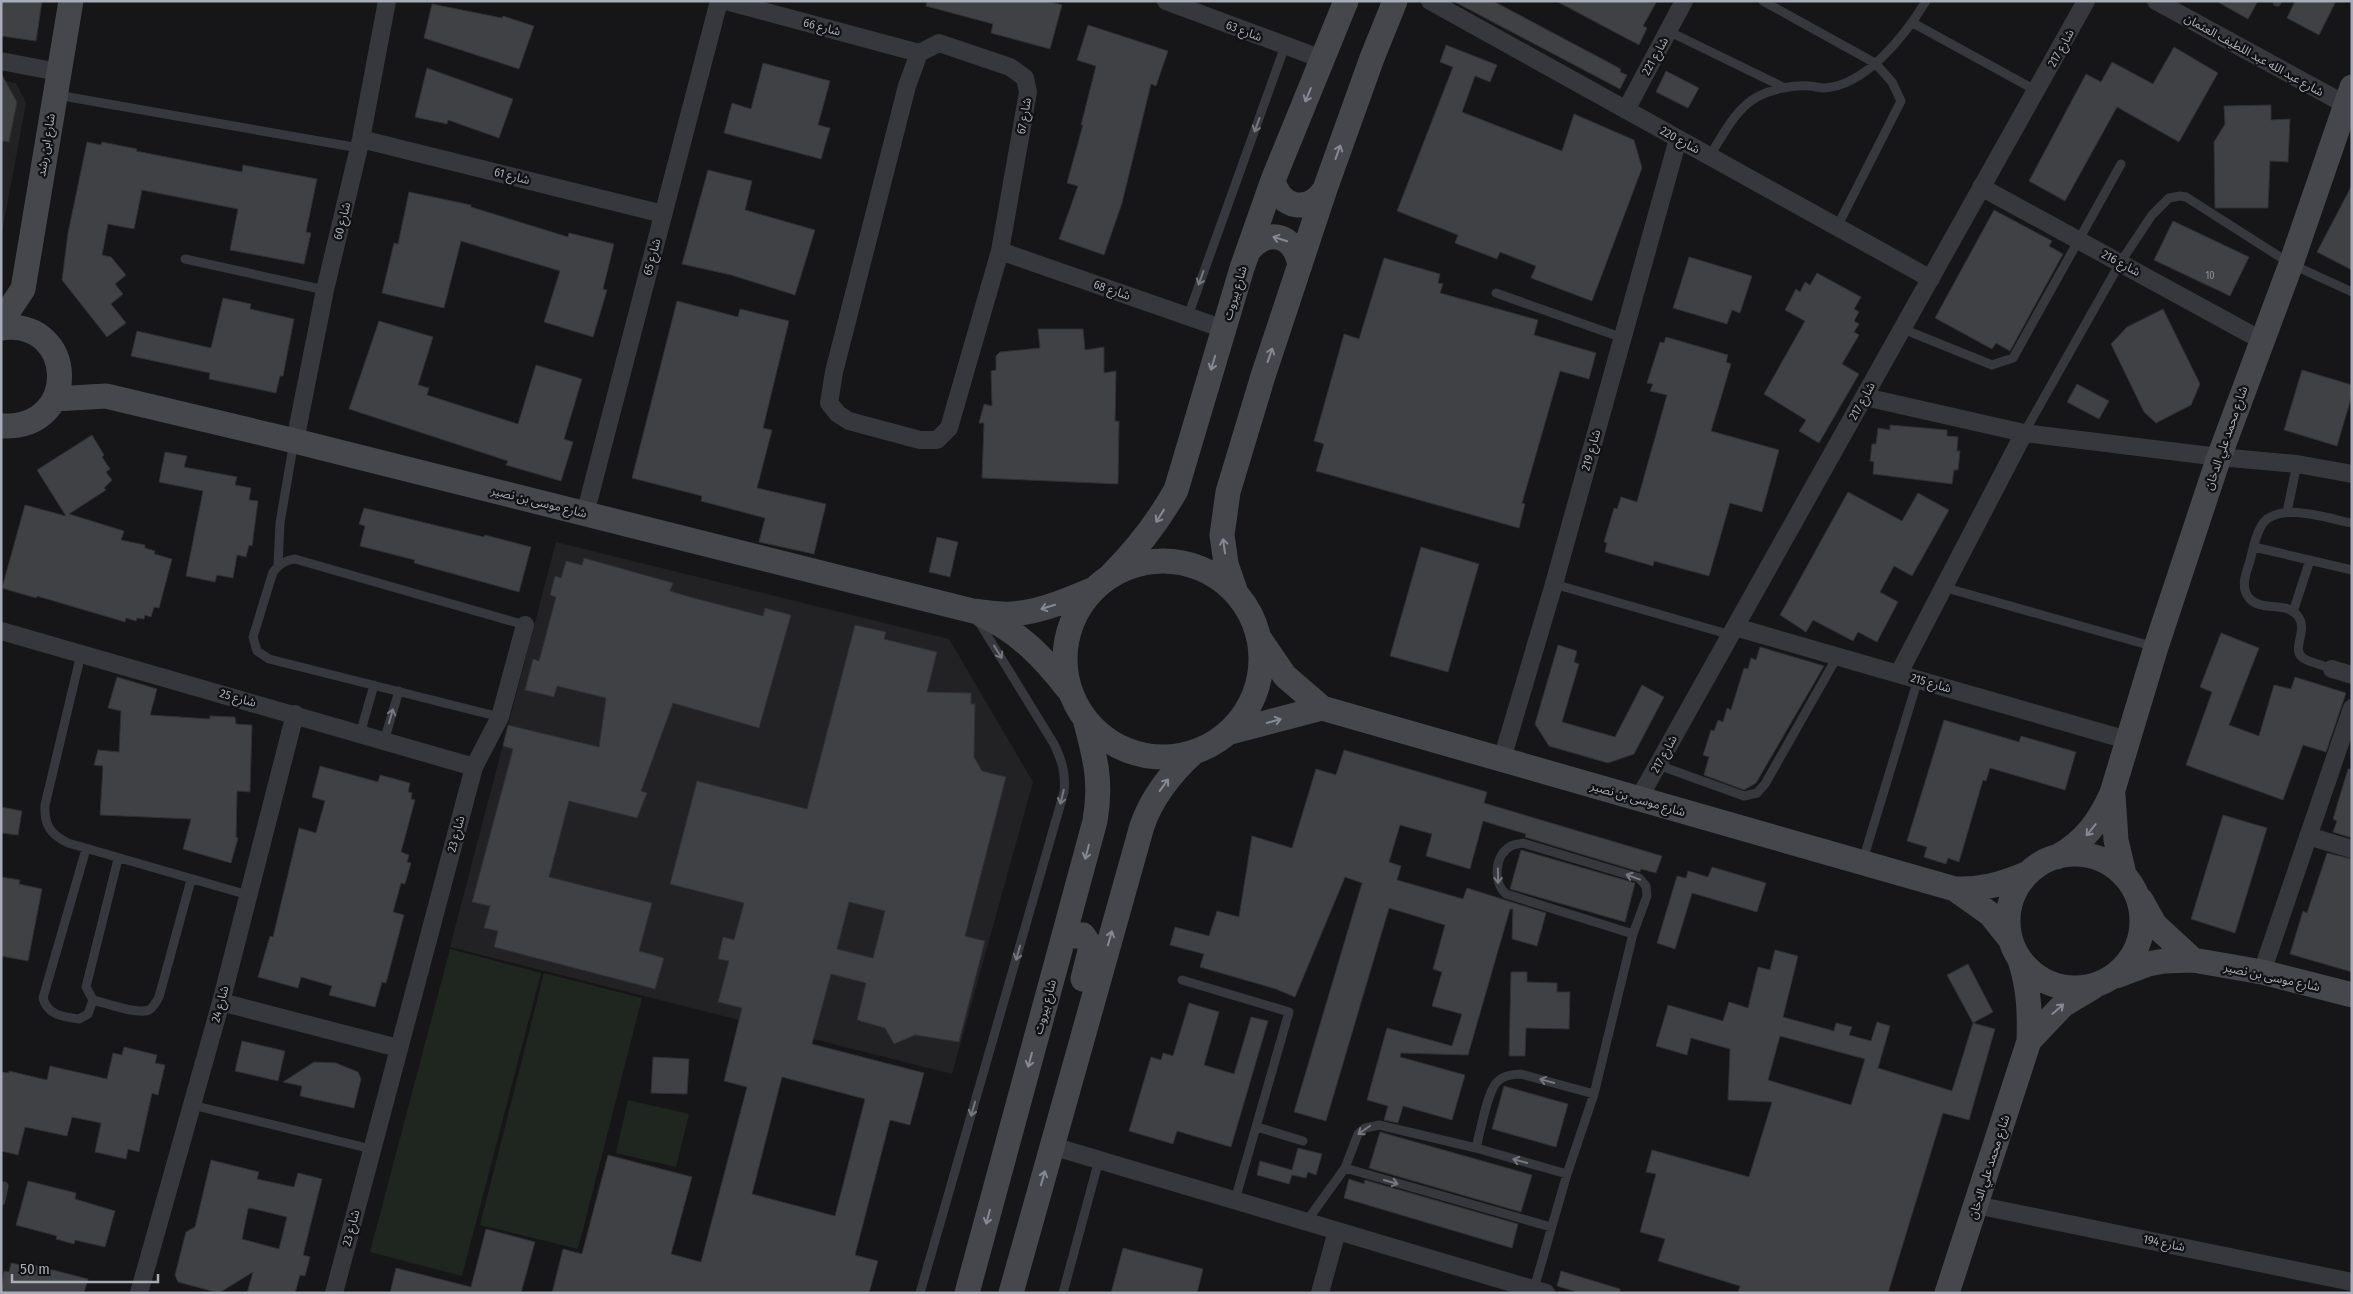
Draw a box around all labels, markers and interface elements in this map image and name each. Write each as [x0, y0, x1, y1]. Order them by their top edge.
street label: شارع عبد الله عبد اللطيف العثمان [2181, 11, 2326, 101]
street label: شارع 66 [801, 15, 842, 41]
street label: شارع 63 [1223, 18, 1264, 46]
street label: شارع 217 [2045, 27, 2079, 70]
street label: شارع 221 [1639, 35, 1673, 78]
one-way arrow [1302, 87, 1312, 102]
street label: شارع 67 [1014, 97, 1036, 136]
street label: شارع ابن رشد [34, 112, 60, 178]
one-way arrow [1252, 117, 1261, 132]
street label: شارع 220 [1657, 123, 1702, 158]
one-way arrow [1334, 144, 1343, 160]
street label: شارع 61 [492, 165, 531, 189]
street label: شارع 60 [331, 201, 355, 242]
one-way arrow [1272, 234, 1288, 244]
street label: شارع 65 [640, 237, 666, 278]
street label: شارع 216 [2098, 247, 2143, 281]
street label: شارع بيروت [1220, 264, 1252, 322]
one-way arrow [1196, 270, 1206, 286]
house number: 10 [2205, 270, 2215, 282]
street label: شارع 68 [1091, 277, 1132, 305]
one-way arrow [1265, 348, 1275, 364]
one-way arrow [1207, 355, 1217, 371]
street label: شارع 217 [1846, 380, 1880, 423]
street label: شارع محمد علي الدخان [2202, 384, 2253, 493]
street label: شارع 219 [1579, 428, 1605, 473]
street label: شارع موسى بن نصير [488, 483, 588, 523]
one-way arrow [1155, 509, 1165, 523]
one-way arrow [1219, 539, 1229, 555]
one-way arrow [1041, 602, 1057, 612]
one-way arrow [994, 645, 1004, 659]
street label: شارع 215 [1909, 671, 1953, 697]
street label: شارع 25 [218, 686, 258, 712]
one-way arrow [387, 708, 397, 724]
one-way arrow [1266, 715, 1282, 725]
street label: شارع 217 [1648, 733, 1682, 776]
one-way arrow [1158, 779, 1169, 792]
street label: شارع موسى بن نصير [1588, 779, 1687, 821]
one-way arrow [1057, 788, 1066, 804]
street label: شارع 23 [444, 814, 469, 854]
one-way arrow [2085, 823, 2096, 836]
one-way arrow [1082, 844, 1091, 860]
one-way arrow [1493, 868, 1503, 884]
one-way arrow [1626, 872, 1641, 881]
one-way arrow [1106, 930, 1116, 946]
one-way arrow [1012, 944, 1022, 960]
street label: شارع موسى بن نصير [2221, 960, 2321, 996]
street label: شارع بيروت [1031, 978, 1061, 1036]
street label: شارع 24 [208, 984, 233, 1024]
one-way arrow [2051, 1004, 2064, 1015]
one-way arrow [1025, 1052, 1035, 1068]
one-way arrow [1540, 1076, 1556, 1086]
one-way arrow [967, 1101, 977, 1117]
street label: شارع محمد علي الدخان [1966, 1113, 2015, 1222]
one-way arrow [1357, 1125, 1371, 1136]
one-way arrow [1513, 1155, 1529, 1165]
one-way arrow [1039, 1171, 1048, 1187]
one-way arrow [1383, 1177, 1399, 1187]
street label: شارع 23 [339, 1208, 364, 1248]
one-way arrow [982, 1208, 992, 1224]
street label: شارع 194 [2141, 1232, 2186, 1256]
scale bar [12, 1252, 159, 1284]
text: 50 m [20, 1260, 50, 1278]

